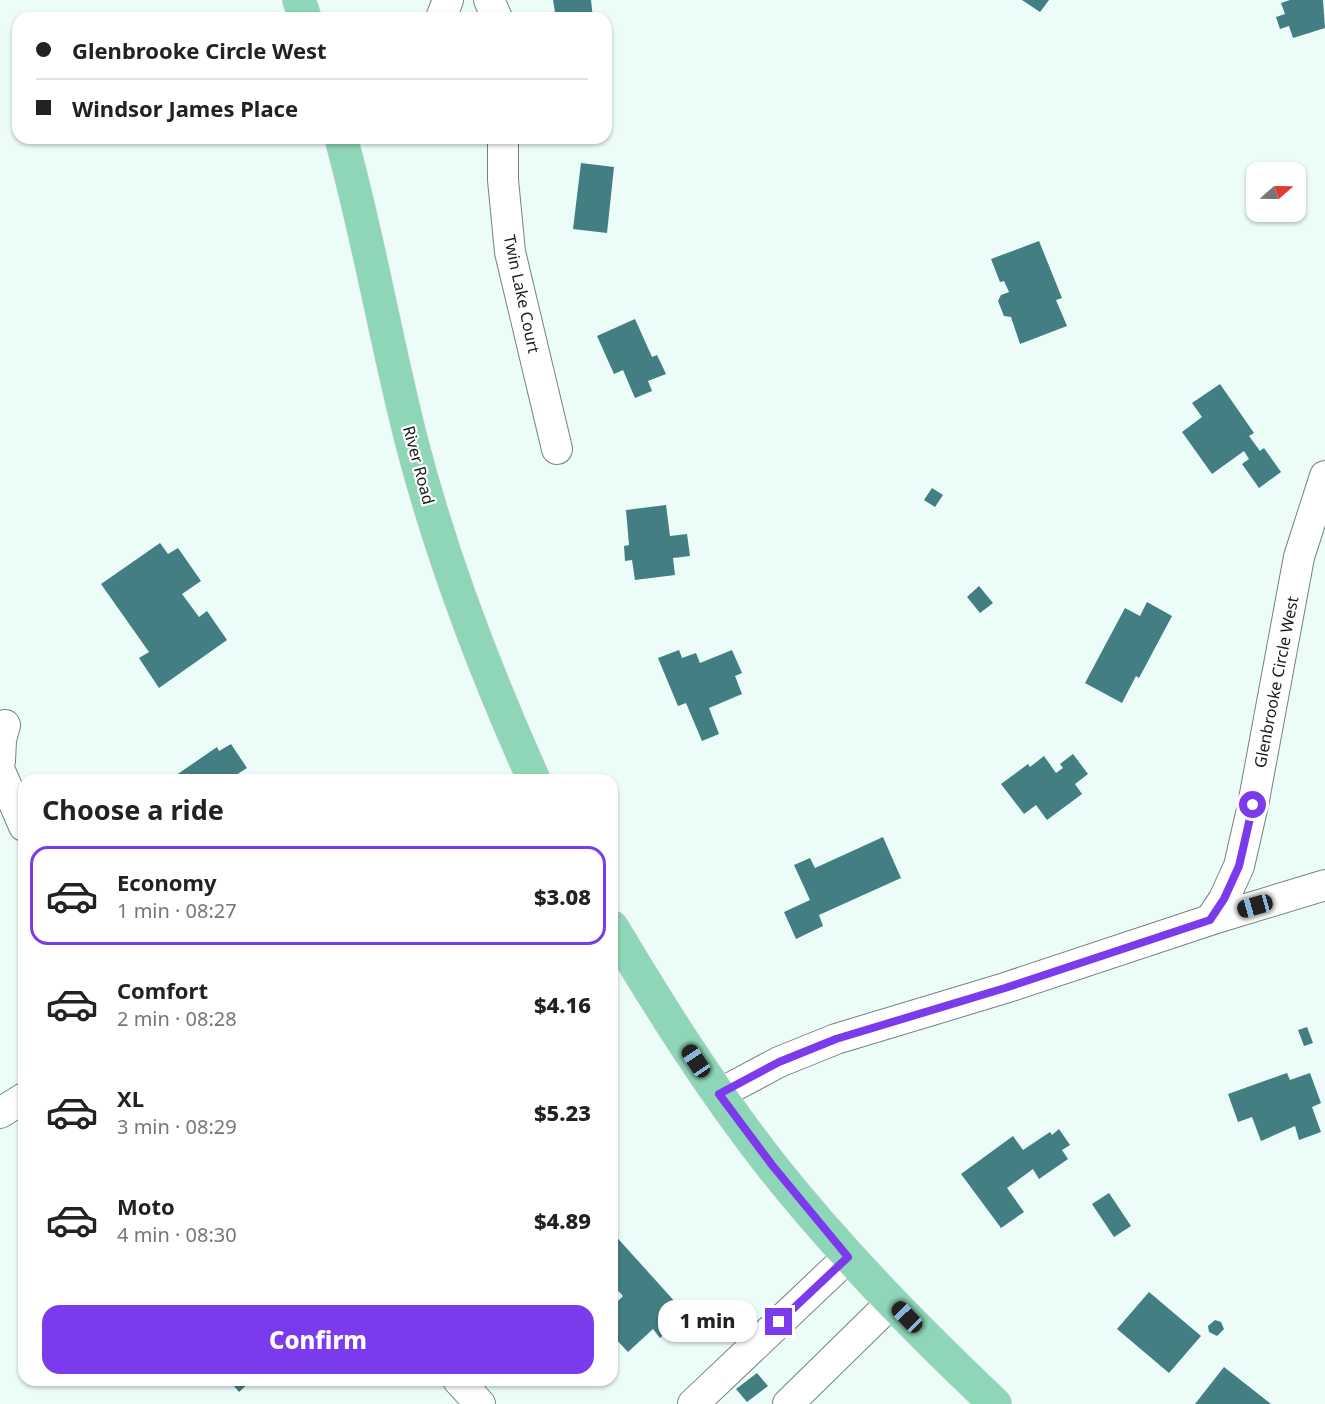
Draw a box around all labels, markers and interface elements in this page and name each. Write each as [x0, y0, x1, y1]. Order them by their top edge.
text: Glenbrooke Circle West [72, 35, 327, 65]
text: Windsor James Place [72, 93, 298, 123]
north arrow [1246, 162, 1306, 222]
map controls [1246, 162, 1306, 222]
street label: Twin Lake Court [499, 233, 545, 355]
street label: River Road [398, 423, 440, 507]
street label: Glenbrooke Circle West [1249, 594, 1303, 770]
text: Choose a ride [42, 791, 224, 828]
route start [1239, 791, 1266, 818]
text: Economy [117, 867, 216, 897]
icon: car [45, 869, 99, 923]
text: $3.08 [534, 881, 591, 911]
car [1235, 892, 1275, 920]
text: 1 min · 08:27 [117, 897, 237, 924]
text: Comfort [117, 975, 208, 1005]
icon: car [45, 977, 99, 1031]
text: $4.16 [534, 989, 591, 1019]
text: 2 min · 08:28 [117, 1005, 237, 1032]
car [678, 1041, 714, 1081]
text: XL [117, 1083, 144, 1113]
icon: car [45, 1085, 99, 1139]
text: $5.23 [534, 1097, 591, 1127]
text: 3 min · 08:29 [117, 1113, 237, 1140]
text: Moto [117, 1191, 175, 1221]
icon: car [45, 1193, 99, 1247]
text: $4.89 [534, 1205, 591, 1235]
text: 4 min · 08:30 [117, 1221, 237, 1248]
car [888, 1298, 926, 1336]
callout: 1 min [659, 1301, 758, 1343]
button: Confirm [42, 1305, 594, 1374]
text: 1 min [680, 1307, 735, 1334]
route end [765, 1308, 792, 1335]

